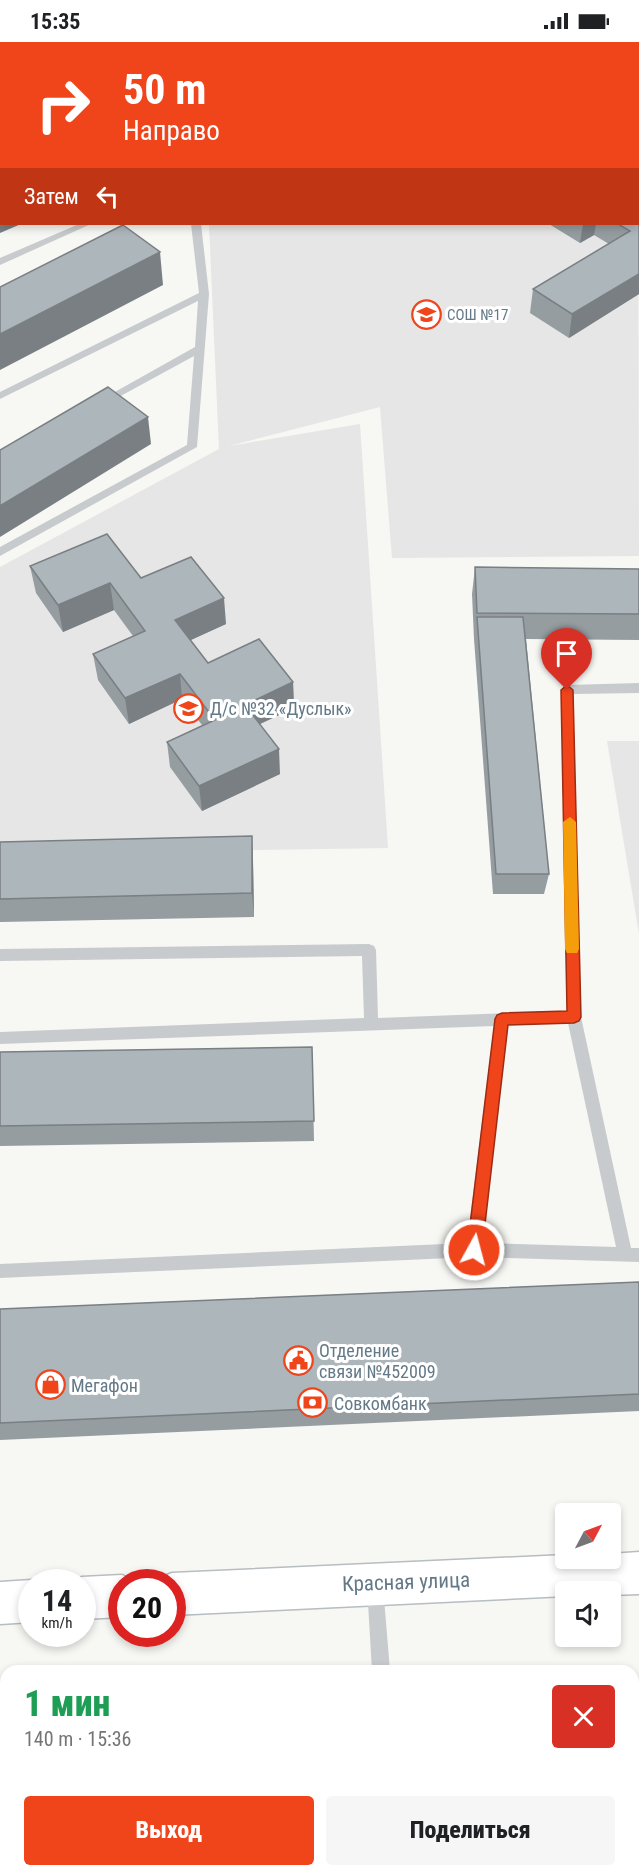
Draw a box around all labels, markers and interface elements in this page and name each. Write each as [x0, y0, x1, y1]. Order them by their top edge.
text: 15:35 [30, 9, 81, 34]
text: 50 m [123, 65, 206, 114]
icon: right [24, 66, 102, 144]
text: Направо [123, 115, 220, 147]
icon: left [91, 180, 124, 213]
text: Затем [24, 184, 79, 209]
school or university icon: СОШ №17 [410, 299, 442, 331]
place label: СОШ №17 [447, 306, 508, 324]
pin [541, 628, 592, 690]
icon: arrive [550, 637, 583, 670]
school or university icon: Д/с №32 «Дуслык» [173, 692, 205, 724]
place label: Д/с №32 «Дуслык» [210, 698, 352, 719]
position arrow [442, 1218, 506, 1282]
place label: Отделение связи №452009 [319, 1340, 436, 1382]
public building icon: Отделение связи №452009 [282, 1344, 314, 1376]
shop icon: Мегафон [34, 1369, 66, 1401]
place label: Мегафон [71, 1375, 138, 1396]
bank icon: Совкомбанк [297, 1387, 329, 1419]
place label: Совкомбанк [334, 1393, 427, 1414]
north arrow [555, 1503, 621, 1569]
map controls [555, 1503, 621, 1647]
street label: Красная улица [342, 1568, 470, 1596]
speed limit sign: 20 [108, 1569, 186, 1647]
button: sound [555, 1581, 621, 1647]
text: 14 [42, 1583, 72, 1618]
text: km/h [42, 1614, 72, 1632]
text: 1 мин [24, 1683, 110, 1725]
button: close [552, 1685, 615, 1748]
text: 140 m · 15:36 [24, 1727, 131, 1751]
button: Выход [24, 1796, 314, 1865]
button: Поделиться [326, 1796, 615, 1865]

